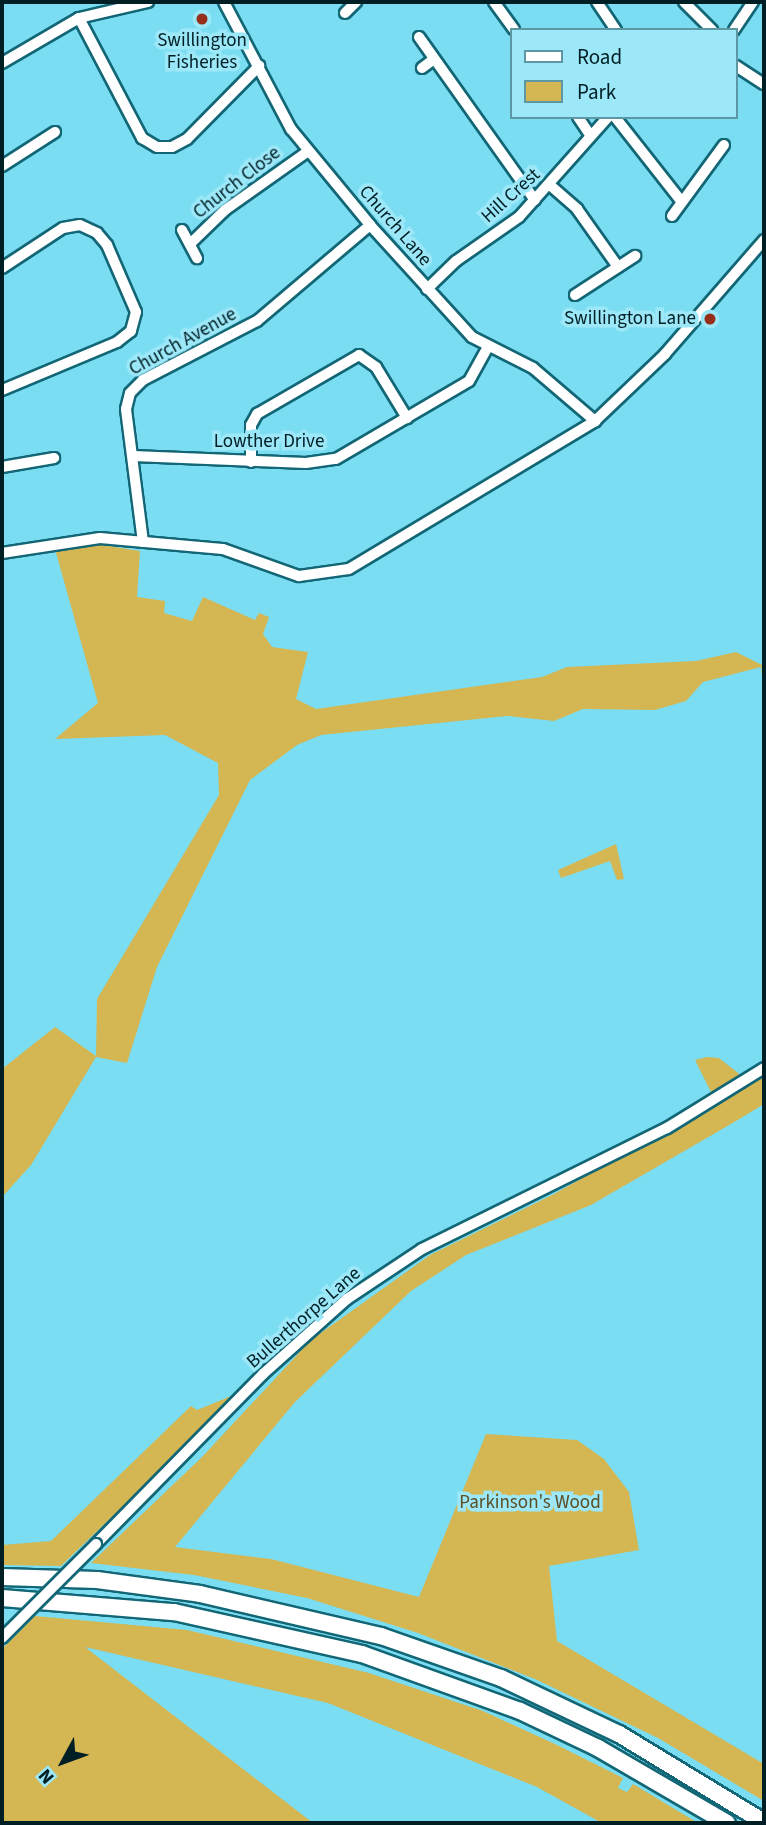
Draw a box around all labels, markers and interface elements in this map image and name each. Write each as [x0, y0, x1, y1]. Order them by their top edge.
marker: Swillington Fisheries [194, 11, 210, 27]
legend [510, 28, 738, 119]
place label: Swillington Fisheries [157, 30, 247, 74]
text: Road [577, 42, 622, 72]
text: Park [577, 77, 616, 107]
street label: Church Close [189, 142, 285, 224]
street label: Hill Crest [477, 164, 545, 228]
street label: Church Lane [354, 181, 436, 271]
street label: Church Avenue [125, 303, 241, 381]
place label: Swillington Lane [564, 308, 696, 330]
marker: Swillington Lane [702, 311, 718, 327]
street label: Lowther Drive [214, 431, 324, 453]
street label: Bullerthorpe Lane [242, 1262, 366, 1374]
park label: Parkinson's Wood [459, 1492, 601, 1514]
north arrow [28, 1727, 98, 1797]
text: N [32, 1762, 61, 1790]

